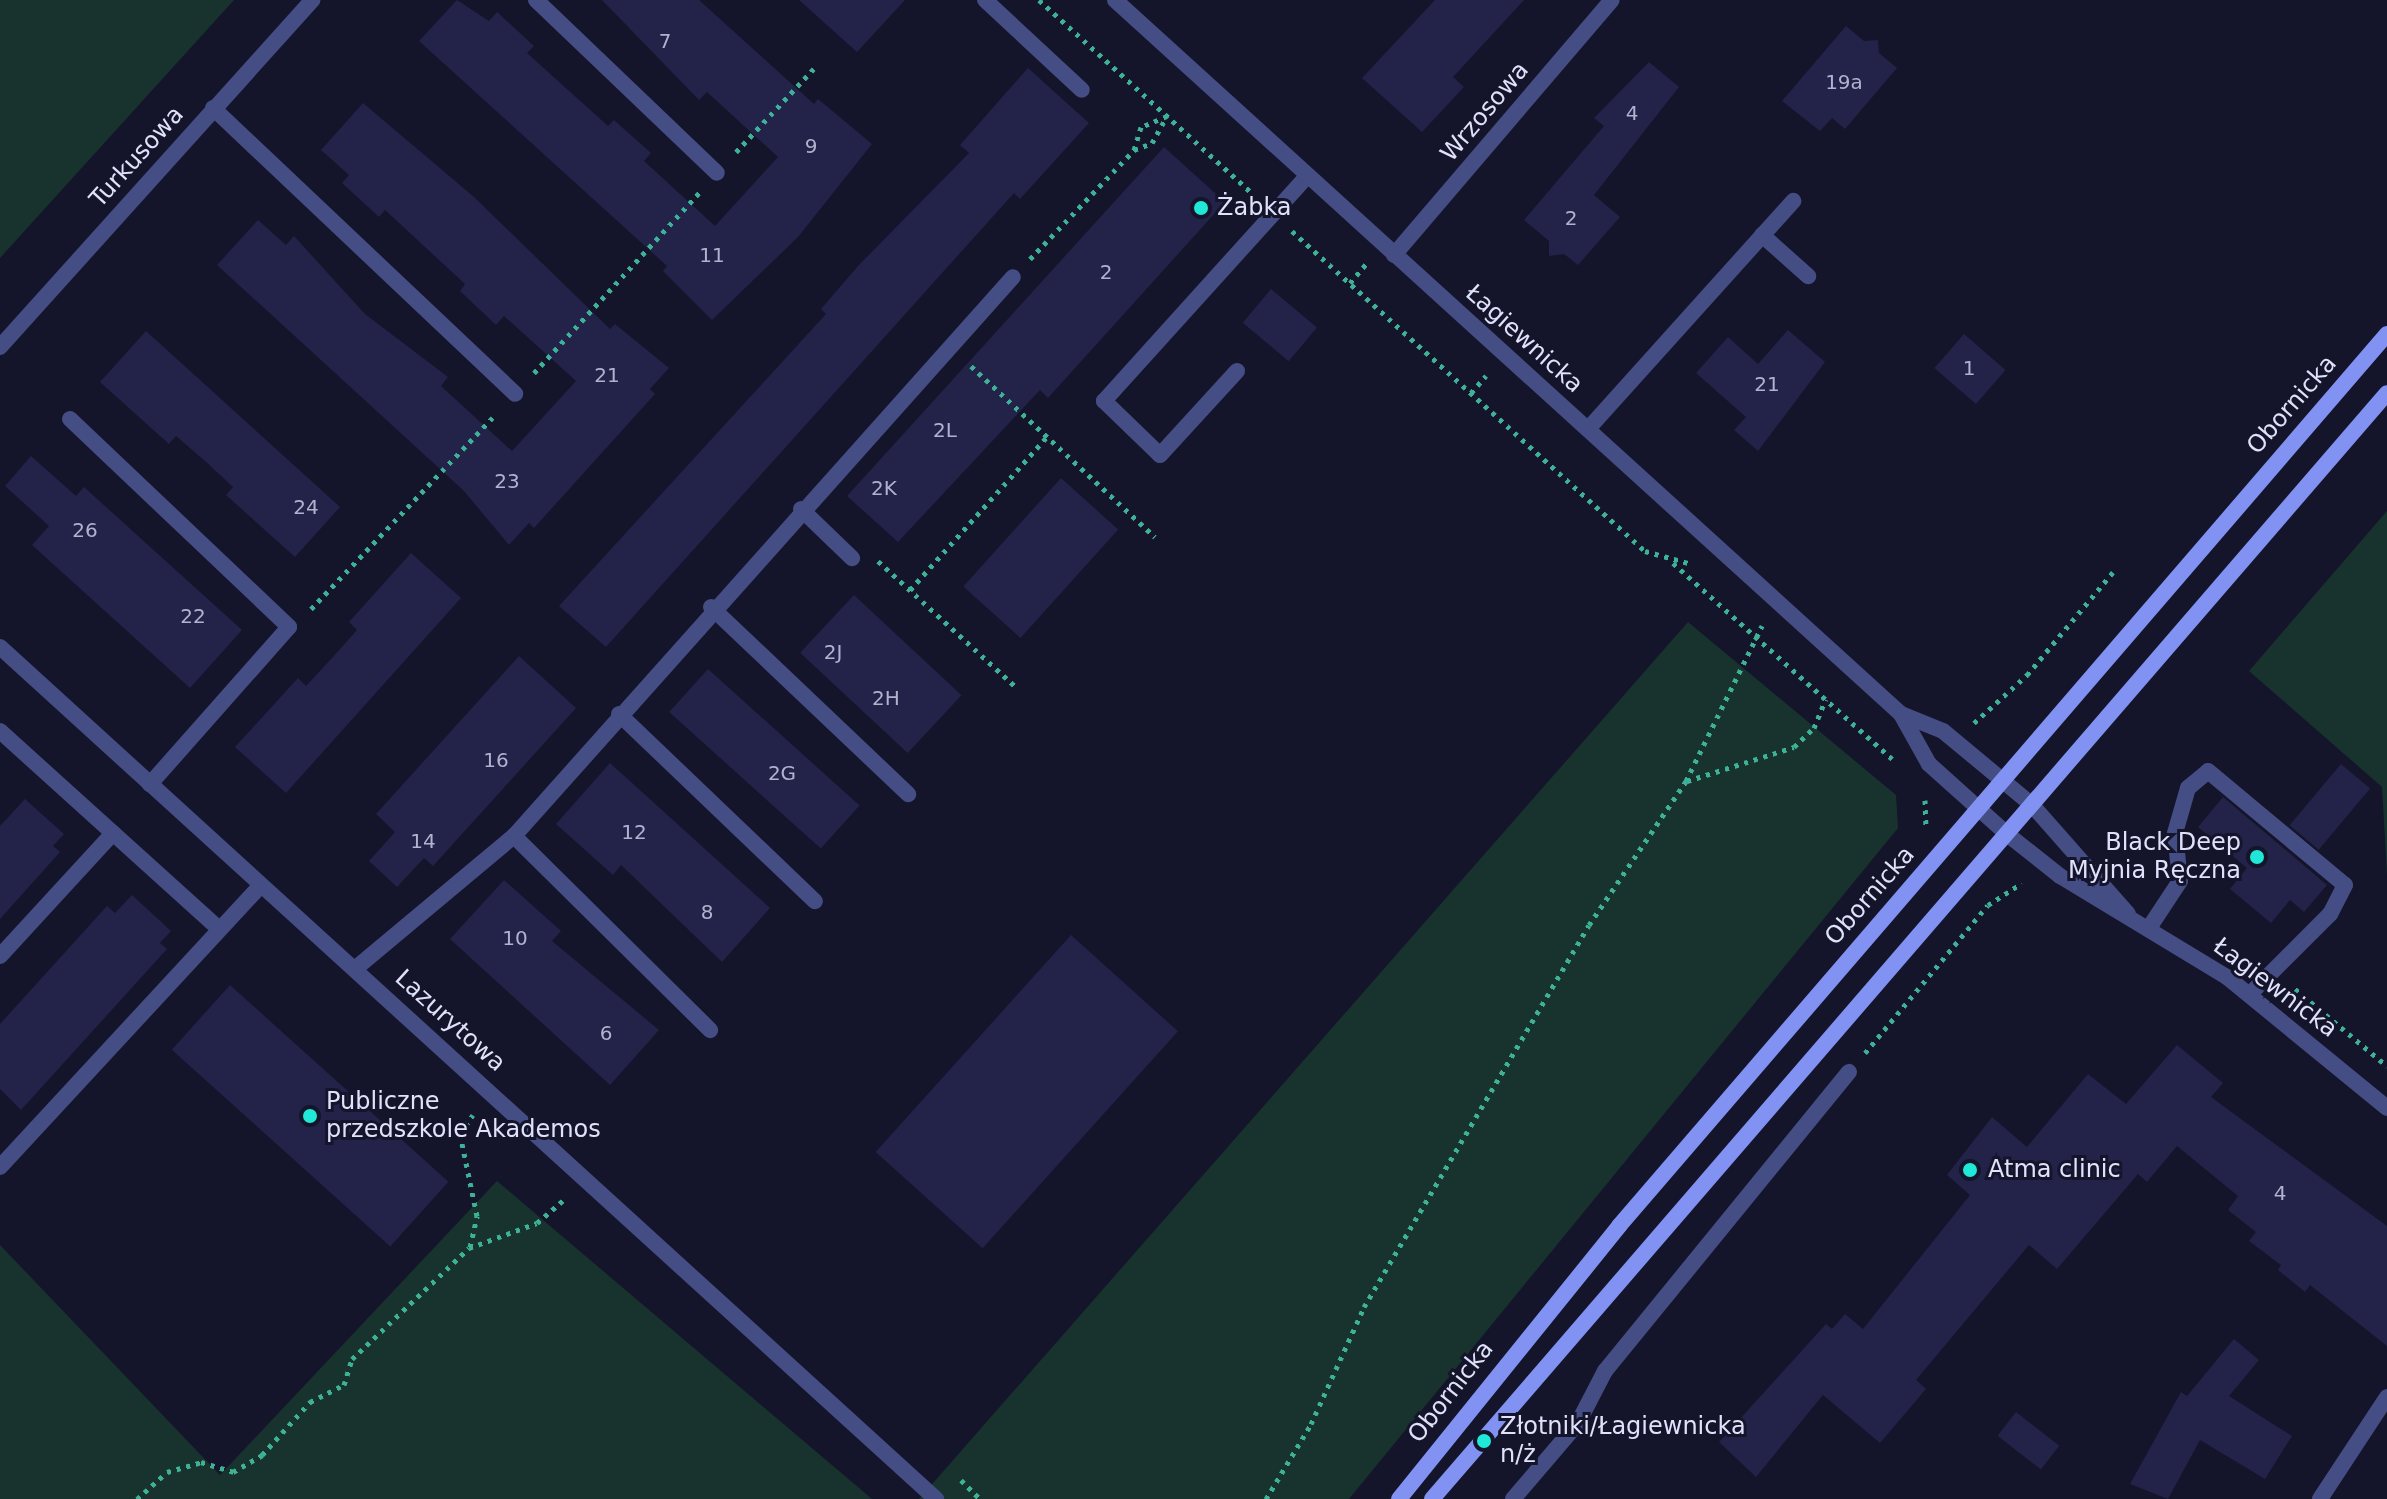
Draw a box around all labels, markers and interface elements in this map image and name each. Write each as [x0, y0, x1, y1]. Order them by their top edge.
house number: 7 [659, 29, 671, 53]
street label: Wrzosowa [1435, 56, 1535, 168]
house number: 19a [1825, 70, 1863, 94]
street label: Turkusowa [84, 101, 190, 213]
house number: 4 [1626, 101, 1638, 125]
house number: 9 [805, 134, 817, 158]
place label: Żabka [1217, 194, 1292, 222]
marker: Żabka [1192, 199, 1210, 217]
house number: 2 [1565, 206, 1577, 230]
house number: 11 [699, 243, 725, 267]
house number: 2 [1100, 260, 1112, 284]
street label: Łagiewnicka [1459, 279, 1589, 399]
street label: Obornicka [2241, 350, 2343, 460]
house number: 1 [1963, 356, 1975, 380]
house number: 21 [594, 363, 620, 387]
house number: 21 [1754, 372, 1780, 396]
house number: 2L [933, 418, 957, 442]
house number: 23 [494, 469, 520, 493]
house number: 2K [871, 476, 897, 500]
house number: 24 [293, 495, 319, 519]
house number: 26 [72, 518, 98, 542]
house number: 22 [180, 604, 206, 628]
house number: 2J [824, 640, 842, 664]
house number: 2H [872, 686, 900, 710]
house number: 16 [483, 748, 509, 772]
house number: 2G [768, 761, 796, 785]
house number: 12 [621, 820, 647, 844]
house number: 14 [410, 829, 436, 853]
place label: Black Deep Myjnia Ręczna [2068, 829, 2241, 885]
street label: Obornicka [1819, 841, 1921, 951]
marker: Black Deep Myjnia Ręczna [2248, 848, 2266, 866]
house number: 8 [701, 900, 713, 924]
house number: 10 [502, 926, 528, 950]
street label: Łagiewnicka [2207, 932, 2343, 1044]
street label: Lazurytowa [389, 964, 511, 1078]
house number: 6 [600, 1021, 612, 1045]
place label: Publiczne przedszkole Akademos [326, 1088, 601, 1144]
marker: Publiczne przedszkole Akademos [301, 1107, 319, 1125]
place label: Atma clinic [1988, 1156, 2121, 1184]
marker: Atma clinic [1959, 1159, 1981, 1181]
house number: 4 [2274, 1181, 2286, 1205]
street label: Obornicka [1402, 1335, 1500, 1449]
place label: Złotniki/Łagiewnicka n/ż [1500, 1413, 1746, 1469]
marker: Złotniki/Łagiewnicka n/ż [1475, 1432, 1493, 1450]

